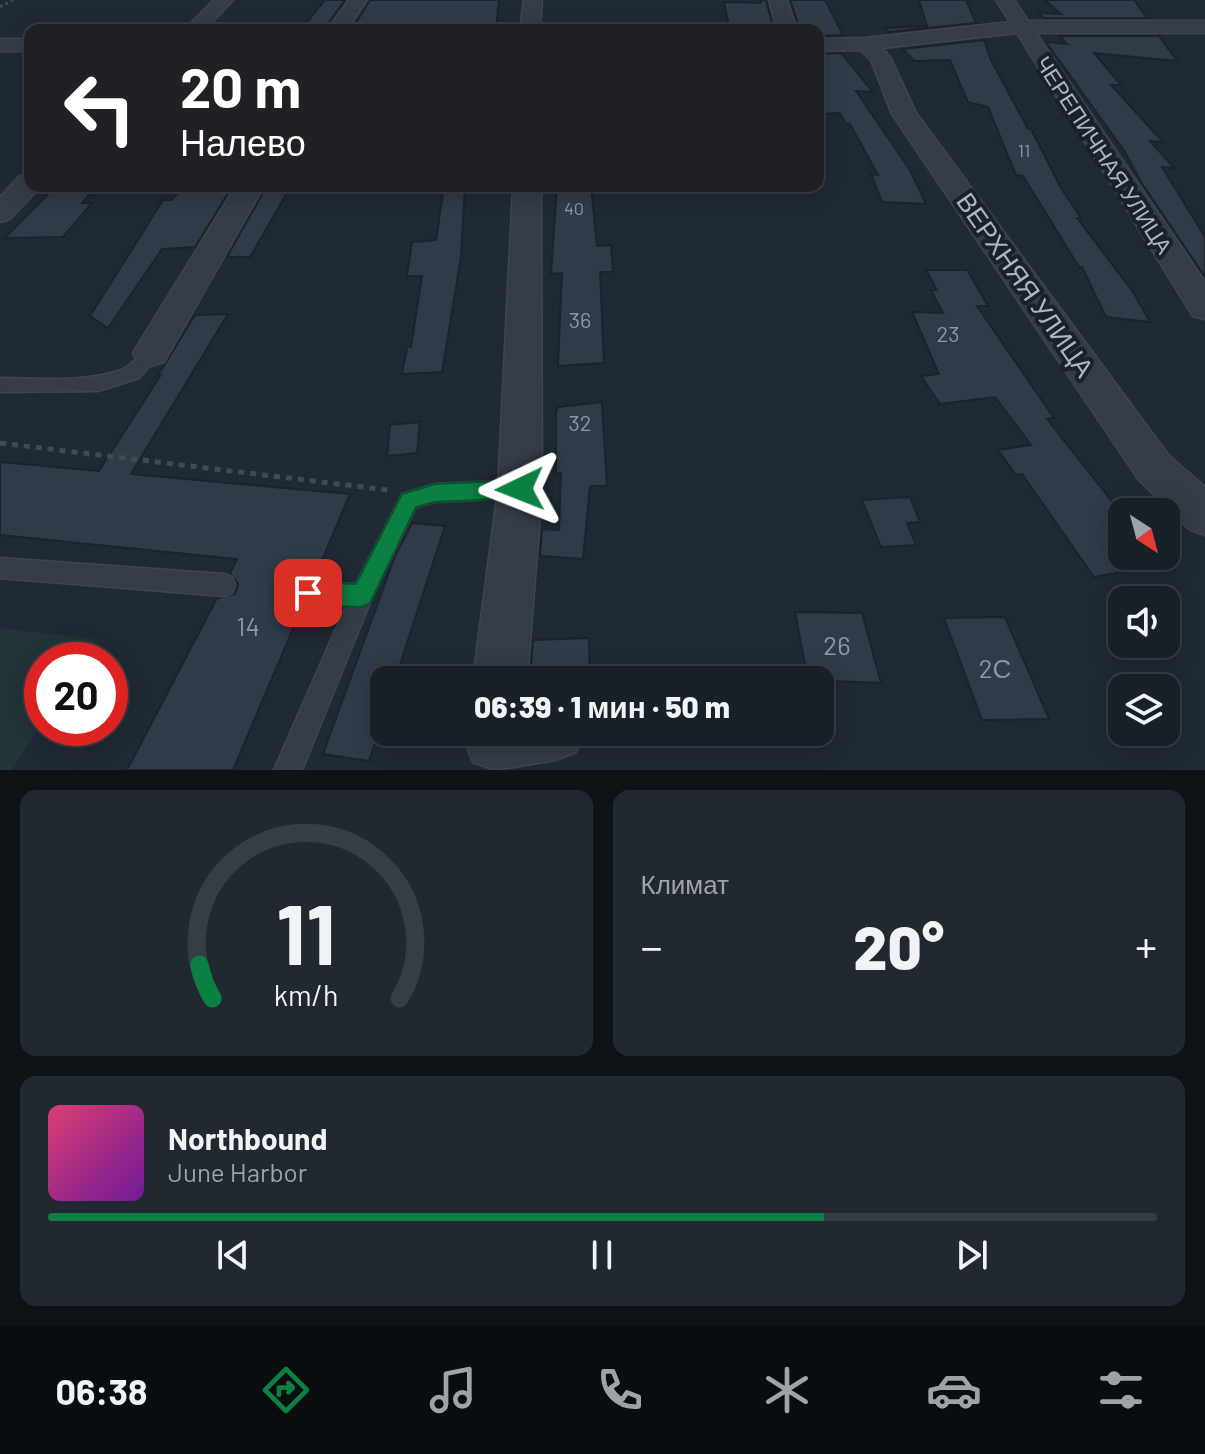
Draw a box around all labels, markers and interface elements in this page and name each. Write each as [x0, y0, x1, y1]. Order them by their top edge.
street label: ЧЕРЕПИЧНАЯ УЛИЦА [1030, 51, 1179, 259]
text: 20 m [180, 52, 301, 119]
icon: left [48, 56, 152, 160]
text: Налево [180, 120, 306, 163]
house number: 11 [1018, 139, 1030, 161]
street label: ВЕРХНЯЯ УЛИЦА [951, 186, 1102, 383]
house number: 40 [564, 197, 584, 219]
house number: 36 [569, 306, 591, 332]
house number: 23 [937, 320, 960, 346]
house number: 32 [568, 409, 592, 435]
position arrow [478, 447, 562, 531]
north arrow [1108, 498, 1180, 570]
map controls [1108, 498, 1180, 746]
pin [274, 559, 342, 627]
icon: arrive [286, 571, 330, 615]
button: sound [1108, 586, 1180, 658]
house number: 14 [236, 610, 260, 641]
house number: 26 [823, 629, 851, 660]
speed limit sign: 20 [24, 642, 128, 746]
house number: 2С [979, 652, 1011, 683]
button: layers [1108, 674, 1180, 746]
text: 06:39 · 1 мин · 50 m [474, 688, 730, 724]
text: Климат [641, 868, 729, 899]
text: 11 [277, 882, 336, 982]
text: 20° [853, 910, 944, 982]
text: − [641, 919, 663, 972]
text: + [1135, 919, 1157, 972]
text: km/h [274, 977, 339, 1012]
text: Northbound [168, 1120, 327, 1156]
text: June Harbor [168, 1156, 307, 1187]
icon: previous [211, 1233, 255, 1277]
icon: pause [580, 1233, 624, 1277]
icon: next [950, 1233, 994, 1277]
icon: directions [258, 1362, 314, 1418]
icon: music [425, 1362, 481, 1418]
icon: phone [592, 1362, 648, 1418]
icon: climate [759, 1362, 815, 1418]
icon: car [926, 1362, 982, 1418]
icon: filters [1093, 1362, 1149, 1418]
text: 06:38 [56, 1369, 147, 1412]

